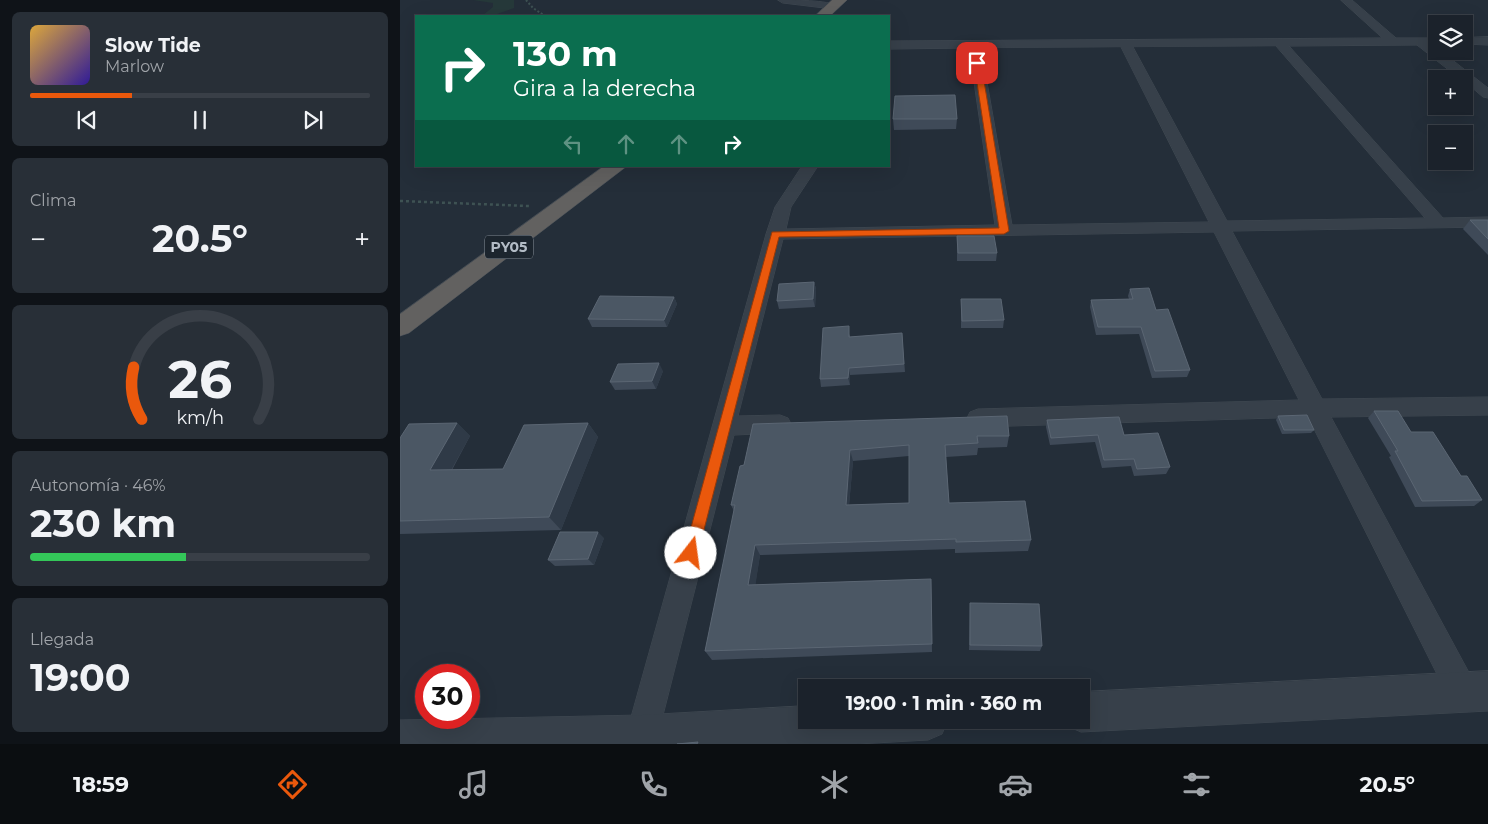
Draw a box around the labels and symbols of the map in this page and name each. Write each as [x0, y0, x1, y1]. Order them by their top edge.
pin [956, 42, 998, 84]
road number: PY05 [485, 236, 533, 258]
position arrow [664, 526, 716, 578]
speed limit sign: 30 [415, 664, 480, 729]

